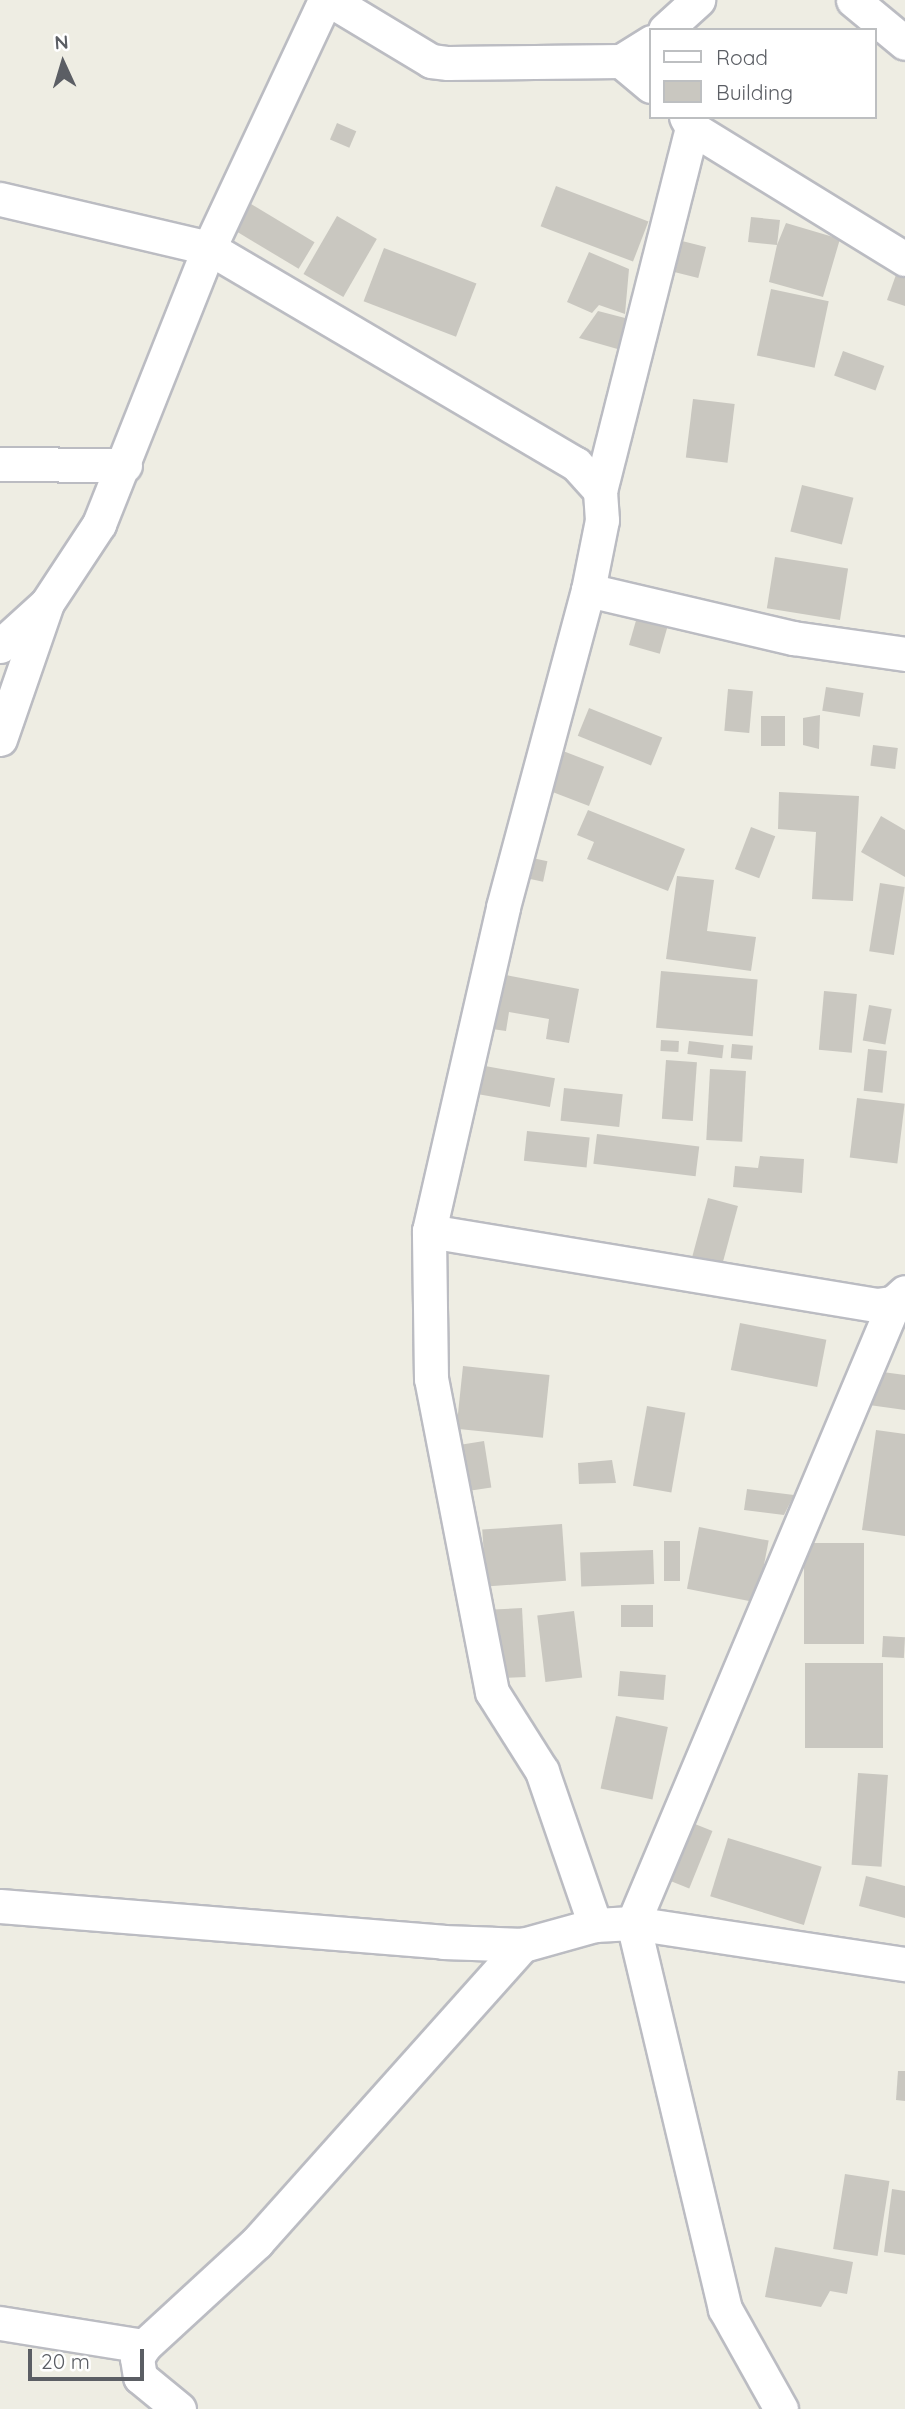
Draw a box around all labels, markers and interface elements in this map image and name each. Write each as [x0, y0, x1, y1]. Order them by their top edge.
north arrow [28, 28, 98, 98]
legend [650, 28, 877, 119]
text: N [54, 30, 69, 55]
text: Road [716, 44, 768, 70]
text: Building [716, 79, 793, 105]
scale bar [32, 2336, 147, 2380]
text: 20 m [41, 2348, 90, 2374]

